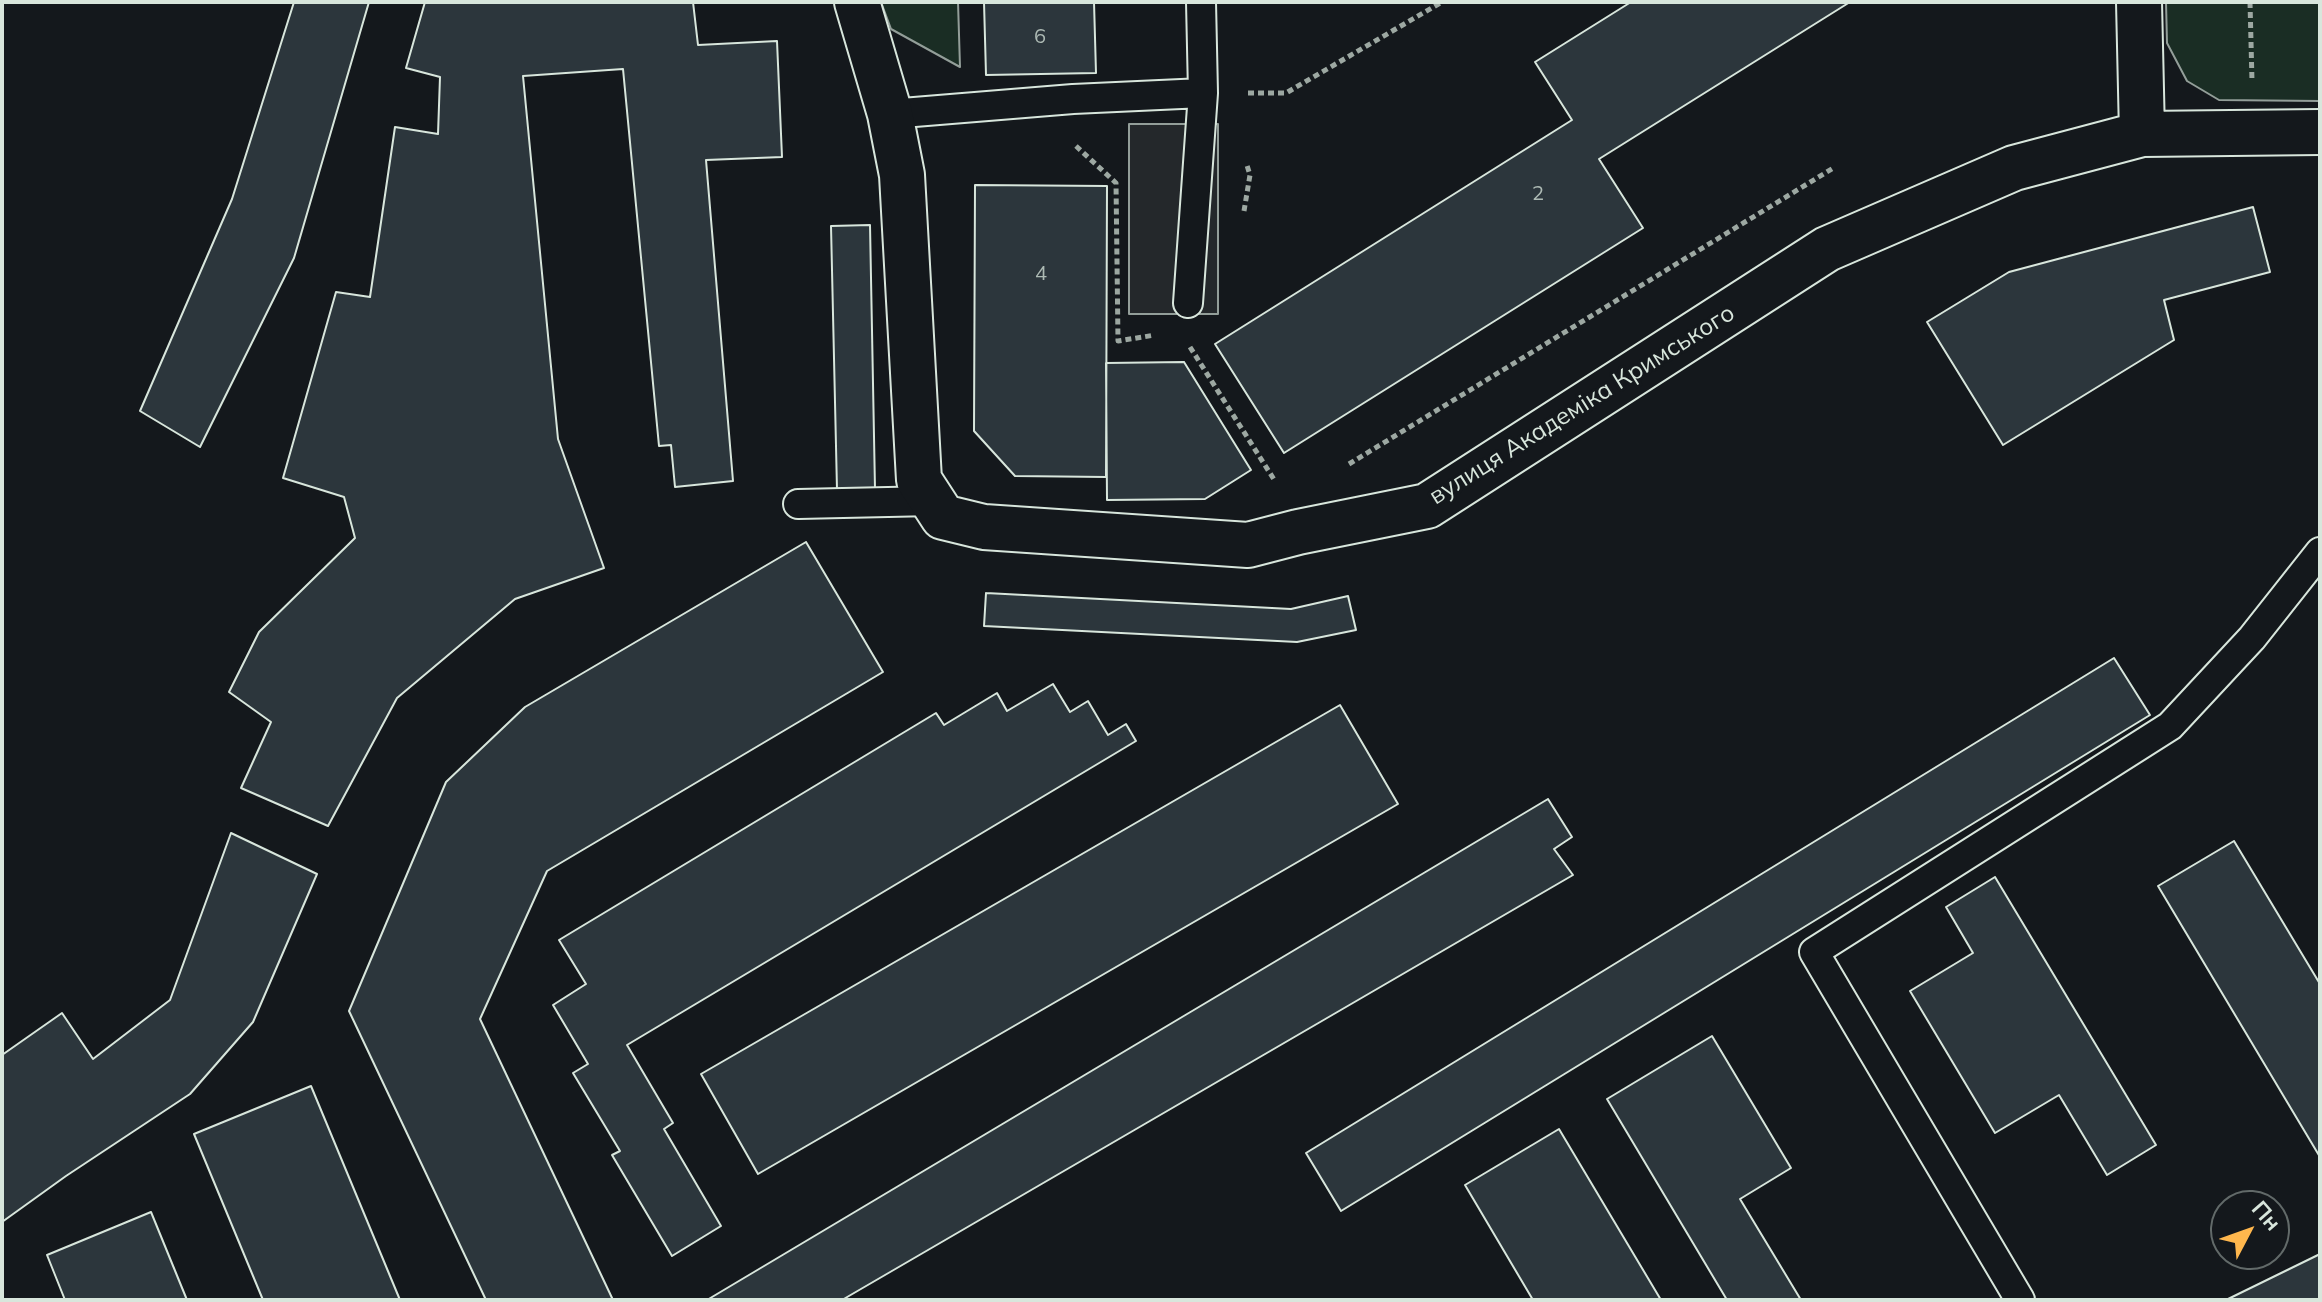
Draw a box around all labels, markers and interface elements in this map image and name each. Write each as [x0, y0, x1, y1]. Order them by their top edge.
house number: 6 [1034, 25, 1046, 49]
house number: 2 [1532, 182, 1544, 206]
house number: 4 [1035, 262, 1047, 286]
street label: вулиця Академіка Кримського [1424, 299, 1740, 511]
north arrow [2210, 1190, 2290, 1270]
text: Пн [2246, 1195, 2287, 1236]

